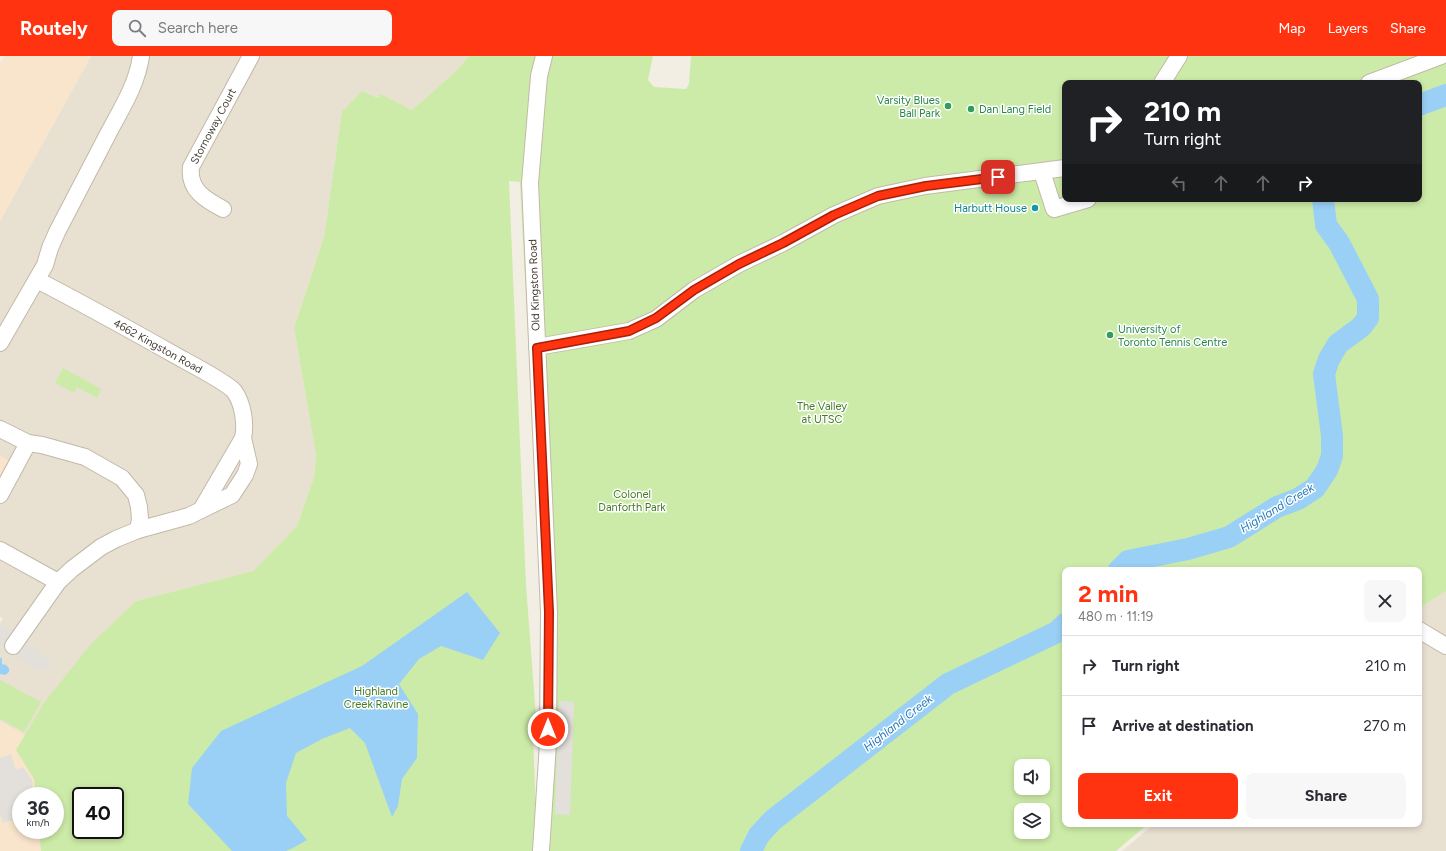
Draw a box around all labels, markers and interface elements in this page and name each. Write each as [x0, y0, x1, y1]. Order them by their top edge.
search box [112, 10, 392, 46]
text: Routely [20, 17, 88, 40]
icon: search [126, 17, 148, 39]
text: Search here [158, 19, 238, 37]
text: Map [1278, 20, 1306, 37]
text: Layers [1328, 20, 1368, 37]
text: Share [1390, 20, 1426, 37]
street label: Stornoway Court [188, 86, 239, 166]
place label: Varsity Blues Ball Park [877, 94, 941, 120]
text: 210 m [1144, 94, 1221, 128]
icon: right [1078, 96, 1130, 148]
marker: Varsity Blues Ball Park [943, 101, 953, 111]
place label: Dan Lang Field [979, 103, 1051, 116]
marker: Dan Lang Field [966, 104, 976, 114]
text: Turn right [1144, 128, 1221, 150]
pin [981, 160, 1015, 194]
icon: arrive [987, 166, 1009, 188]
icon: left [1168, 172, 1190, 194]
icon: ahead [1210, 172, 1232, 194]
icon: ahead [1252, 172, 1274, 194]
icon: right [1294, 172, 1316, 194]
place label: Harbutt House [954, 202, 1027, 215]
marker: Harbutt House [1030, 203, 1040, 213]
street label: Old Kingston Road [526, 239, 543, 331]
street label: 4662 Kingston Road [111, 317, 205, 376]
place label: University of Toronto Tennis Centre [1118, 323, 1227, 349]
marker: University of Toronto Tennis Centre [1105, 330, 1115, 340]
park label: The Valley at UTSC [797, 400, 847, 426]
water label: Highland Creek [1238, 480, 1317, 536]
park label: Colonel Danforth Park [598, 488, 666, 514]
text: 2 min [1078, 579, 1138, 608]
button: close [1364, 580, 1406, 622]
text: 480 m · 11:19 [1078, 609, 1153, 624]
icon: right [1078, 655, 1100, 677]
text: Turn right [1112, 657, 1180, 675]
text: 210 m [1365, 657, 1406, 675]
park label: Highland Creek Ravine [344, 685, 408, 711]
water label: Highland Creek [861, 691, 936, 754]
position arrow [527, 708, 569, 750]
icon: arrive [1078, 715, 1100, 737]
text: Arrive at destination [1112, 717, 1253, 735]
text: 270 m [1363, 717, 1406, 735]
map controls [1014, 759, 1050, 839]
button: sound [1014, 759, 1050, 795]
button: Exit [1078, 773, 1238, 819]
button: Share [1246, 773, 1406, 819]
speed limit sign: 40 [72, 787, 124, 839]
text: 36 [27, 796, 49, 820]
button: layers [1014, 803, 1050, 839]
text: km/h [27, 816, 49, 829]

